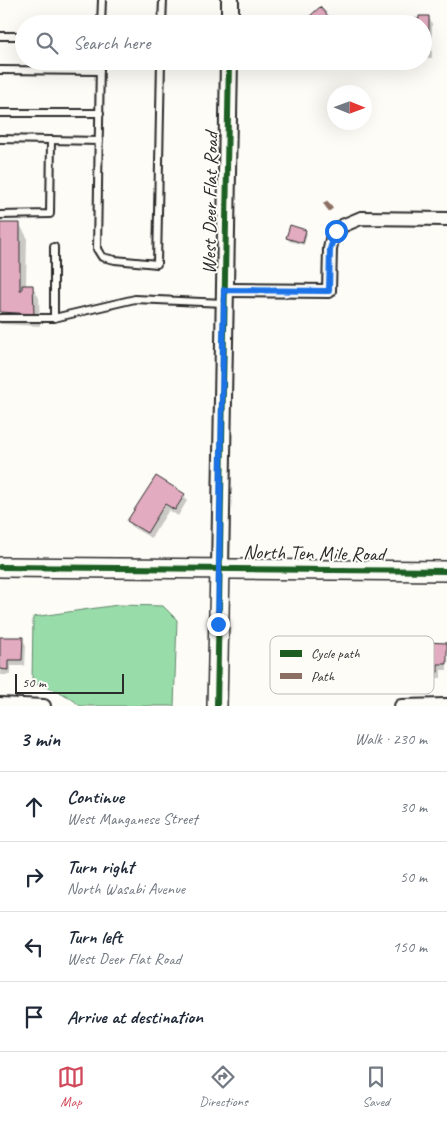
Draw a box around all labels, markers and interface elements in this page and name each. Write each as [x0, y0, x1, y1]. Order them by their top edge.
search box [15, 15, 432, 70]
icon: search [33, 29, 61, 57]
text: Search here [73, 31, 150, 55]
north arrow [327, 85, 372, 130]
street label: West Deer Flat Road [196, 128, 224, 274]
route start [325, 220, 348, 243]
street label: North Ten Mile Road [243, 539, 388, 567]
route end [207, 613, 230, 636]
legend [270, 636, 434, 694]
text: Cycle path [311, 645, 360, 662]
text: Path [311, 668, 335, 685]
scale bar [15, 671, 124, 694]
text: 50 m [22, 674, 46, 691]
text: 3 min [20, 726, 60, 752]
text: Walk · 230 m [355, 729, 427, 749]
text: Continue [67, 785, 124, 809]
icon: ahead [20, 793, 48, 821]
text: 30 m [400, 797, 427, 817]
text: West Manganese Street [67, 809, 198, 829]
text: Turn right [67, 855, 134, 879]
icon: right [20, 863, 48, 891]
text: 50 m [400, 867, 427, 887]
text: North Wasabi Avenue [67, 879, 185, 899]
text: Turn left [67, 925, 122, 949]
icon: left [20, 933, 48, 961]
text: 150 m [393, 937, 427, 957]
text: West Deer Flat Road [67, 949, 181, 969]
icon: arrive [20, 1003, 48, 1031]
text: Arrive at destination [67, 1005, 203, 1029]
tab: Map [57, 1063, 85, 1110]
tab: Directions [199, 1063, 248, 1110]
tab: Saved [362, 1063, 390, 1110]

